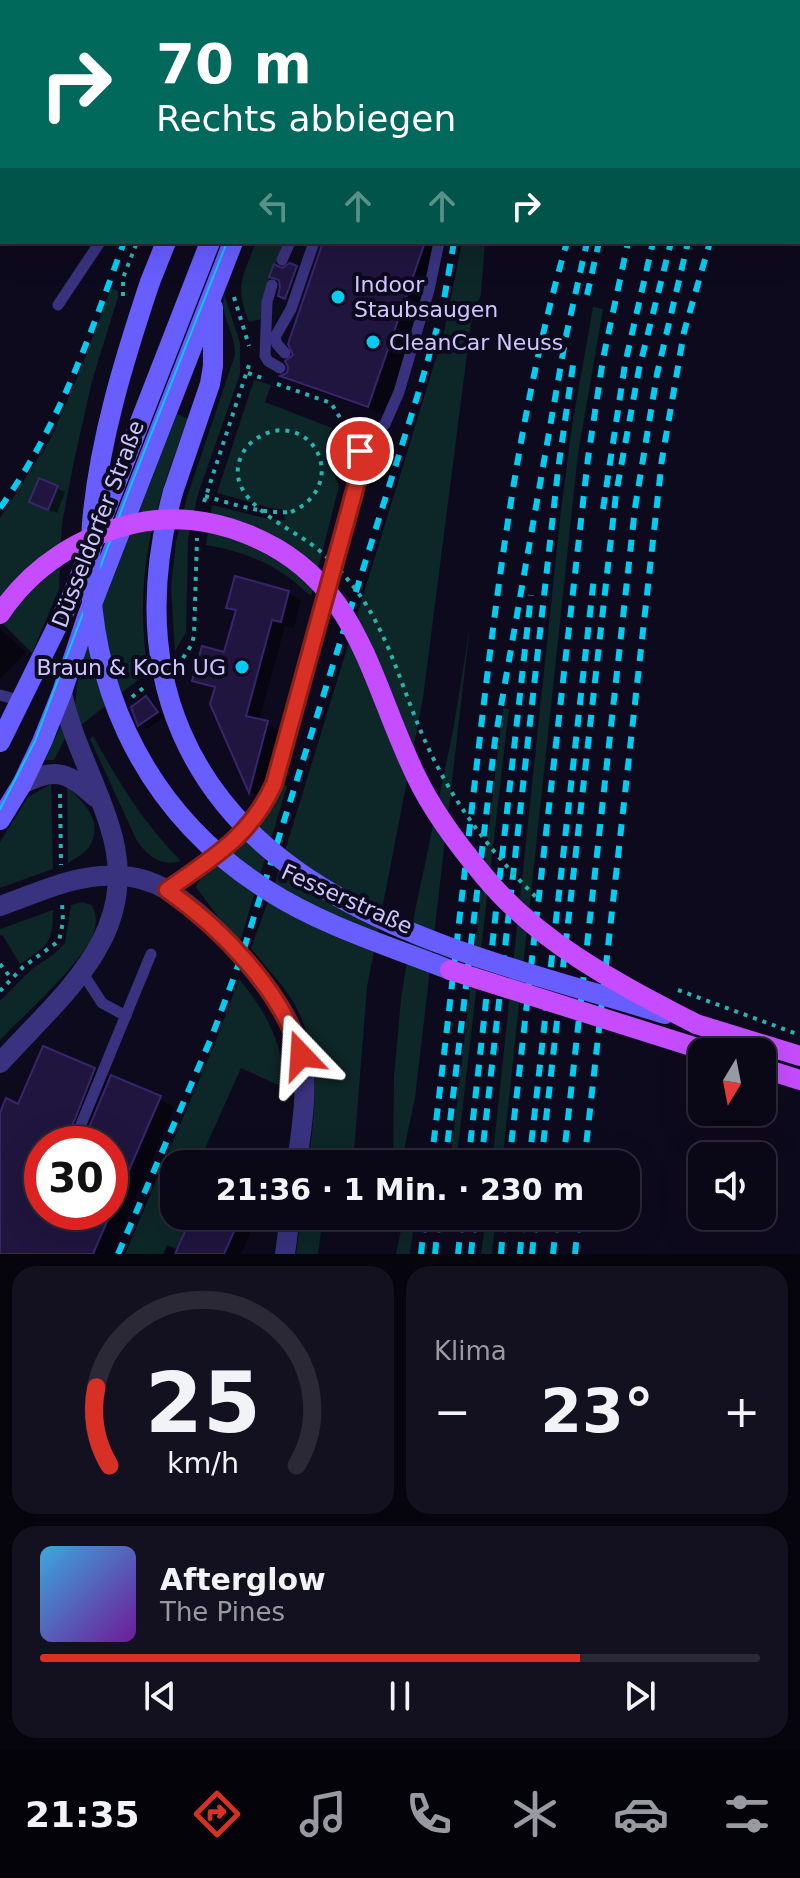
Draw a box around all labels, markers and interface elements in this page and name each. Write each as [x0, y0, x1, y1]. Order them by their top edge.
text: 70 m [156, 31, 312, 96]
icon: right [24, 32, 128, 136]
text: Rechts abbiegen [156, 98, 456, 139]
icon: left [252, 184, 296, 228]
icon: ahead [336, 184, 380, 228]
icon: ahead [420, 184, 464, 228]
icon: right [504, 184, 548, 228]
place label: Indoor Staubsaugen [354, 272, 498, 322]
marker: Indoor Staubsaugen [329, 288, 347, 306]
place label: CleanCar Neuss [389, 330, 563, 355]
marker: CleanCar Neuss [364, 333, 382, 351]
street label: Düsseldorfer Straße [47, 417, 149, 631]
pin [326, 417, 394, 485]
icon: arrive [338, 429, 382, 473]
place label: Braun & Koch UG [36, 655, 226, 680]
marker: Braun & Koch UG [233, 658, 251, 676]
street label: Fesserstraße [278, 859, 416, 939]
position arrow [259, 1013, 343, 1097]
north arrow [688, 1038, 776, 1126]
map controls [688, 1038, 776, 1230]
speed limit sign: 30 [24, 1126, 128, 1230]
button: sound [688, 1142, 776, 1230]
text: 21:36 · 1 Min. · 230 m [216, 1172, 584, 1207]
text: Klima [434, 1336, 507, 1366]
text: 25 [145, 1355, 261, 1452]
text: 23° [540, 1376, 654, 1446]
text: − [434, 1386, 471, 1437]
text: + [723, 1386, 760, 1437]
text: km/h [167, 1446, 239, 1480]
text: Afterglow [160, 1562, 326, 1597]
text: The Pines [160, 1597, 285, 1627]
icon: previous [138, 1674, 182, 1718]
icon: pause [378, 1674, 422, 1718]
icon: next [618, 1674, 662, 1718]
icon: directions [189, 1786, 245, 1842]
icon: music [295, 1786, 351, 1842]
icon: phone [401, 1786, 457, 1842]
icon: climate [507, 1786, 563, 1842]
icon: car [613, 1786, 669, 1842]
icon: filters [719, 1786, 775, 1842]
text: 21:35 [25, 1794, 140, 1835]

